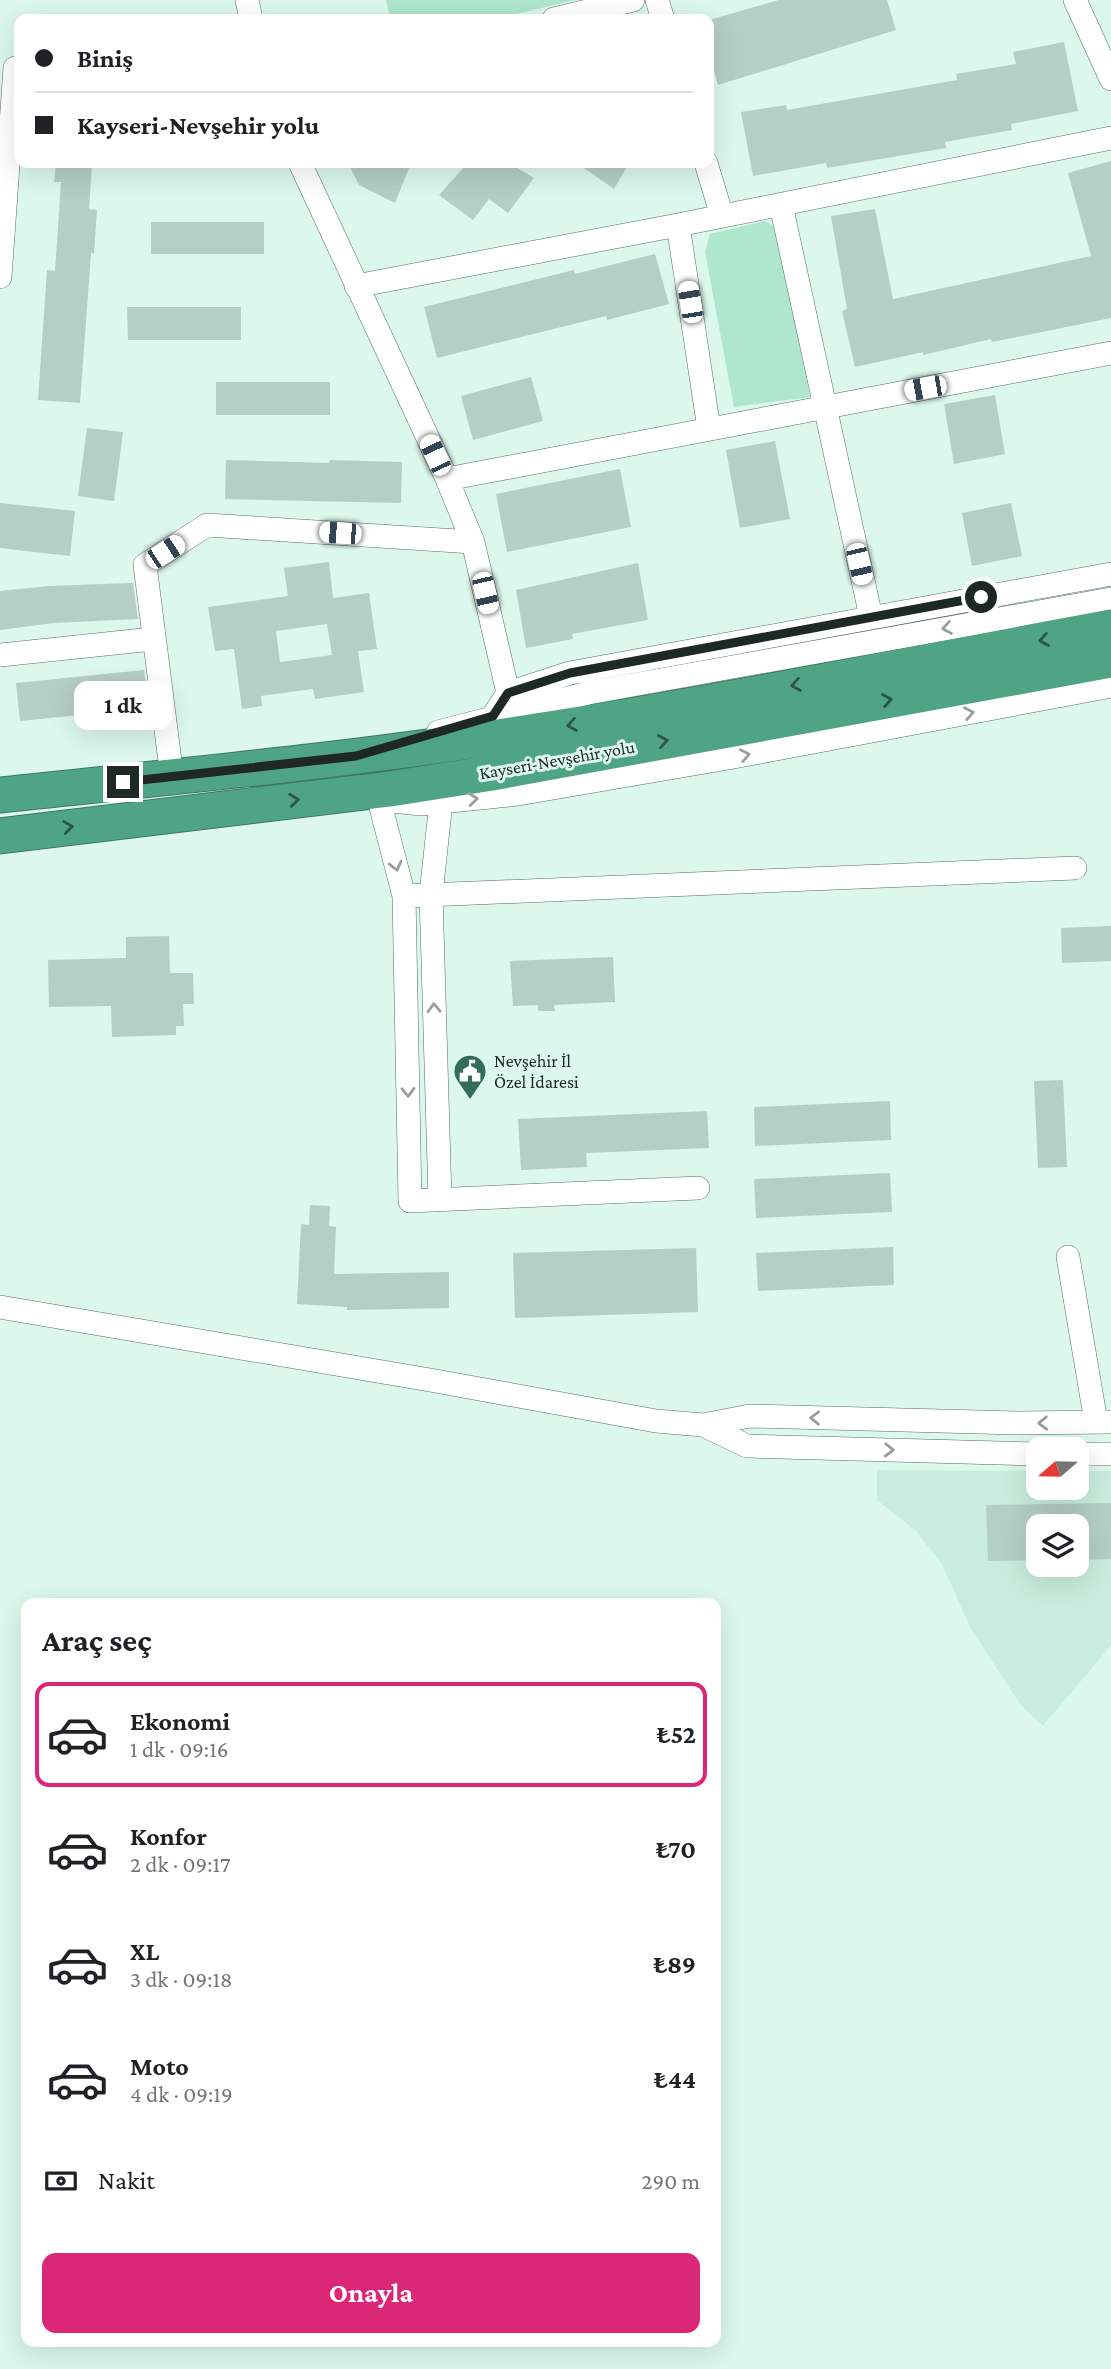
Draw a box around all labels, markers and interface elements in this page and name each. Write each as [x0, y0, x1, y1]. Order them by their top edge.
text: Biniş [77, 44, 133, 73]
text: Kayseri-Nevşehir yolu [77, 111, 319, 140]
car [677, 280, 704, 324]
car [903, 374, 948, 402]
car [417, 432, 454, 478]
car [319, 521, 362, 545]
car [142, 532, 189, 572]
car [845, 541, 874, 587]
car [471, 570, 500, 616]
route start [965, 581, 997, 613]
one-way arrow [941, 620, 953, 635]
one-way arrow [1038, 631, 1050, 646]
one-way arrow [790, 677, 802, 692]
callout: 1 dk [74, 680, 172, 730]
text: 1 dk [104, 692, 142, 718]
one-way arrow [881, 694, 893, 709]
one-way arrow [963, 706, 975, 721]
one-way arrow [566, 717, 578, 732]
one-way arrow [657, 735, 669, 750]
street label: Kayseri-Nevşehir yolu [478, 736, 637, 784]
one-way arrow [740, 748, 751, 763]
route end [107, 766, 139, 798]
one-way arrow [467, 791, 478, 806]
one-way arrow [288, 793, 299, 808]
one-way arrow [62, 820, 74, 835]
one-way arrow [388, 859, 402, 871]
one-way arrow [427, 1003, 442, 1014]
place label: Nevşehir İl Özel İdaresi [494, 1051, 579, 1092]
public building icon: Nevşehir İl Özel İdaresi [451, 1052, 489, 1101]
one-way arrow [400, 1087, 415, 1098]
one-way arrow [810, 1410, 820, 1426]
one-way arrow [1037, 1415, 1048, 1431]
north arrow [1026, 1437, 1088, 1500]
map controls [1026, 1437, 1089, 1577]
one-way arrow [884, 1443, 895, 1458]
button: layers [1026, 1514, 1089, 1577]
text: Araç seç [42, 1622, 152, 1658]
icon: car [46, 1703, 109, 1766]
text: Ekonomi [130, 1707, 230, 1736]
text: ₺52 [657, 1720, 696, 1749]
text: 1 dk · 09:16 [130, 1736, 228, 1762]
icon: car [46, 1818, 109, 1881]
text: Konfor [130, 1822, 207, 1851]
text: ₺70 [656, 1835, 696, 1864]
text: 2 dk · 09:17 [130, 1851, 231, 1877]
icon: car [46, 1933, 109, 1996]
text: XL [130, 1937, 159, 1966]
text: ₺89 [653, 1950, 696, 1979]
text: 3 dk · 09:18 [130, 1966, 232, 1992]
icon: car [46, 2048, 109, 2111]
text: Moto [130, 2052, 189, 2081]
text: ₺44 [654, 2065, 696, 2094]
text: 4 dk · 09:19 [130, 2081, 233, 2107]
icon: cash [42, 2162, 80, 2200]
text: Nakit [98, 2166, 155, 2195]
text: 290 m [642, 2168, 700, 2194]
button: Onayla [42, 2253, 700, 2333]

